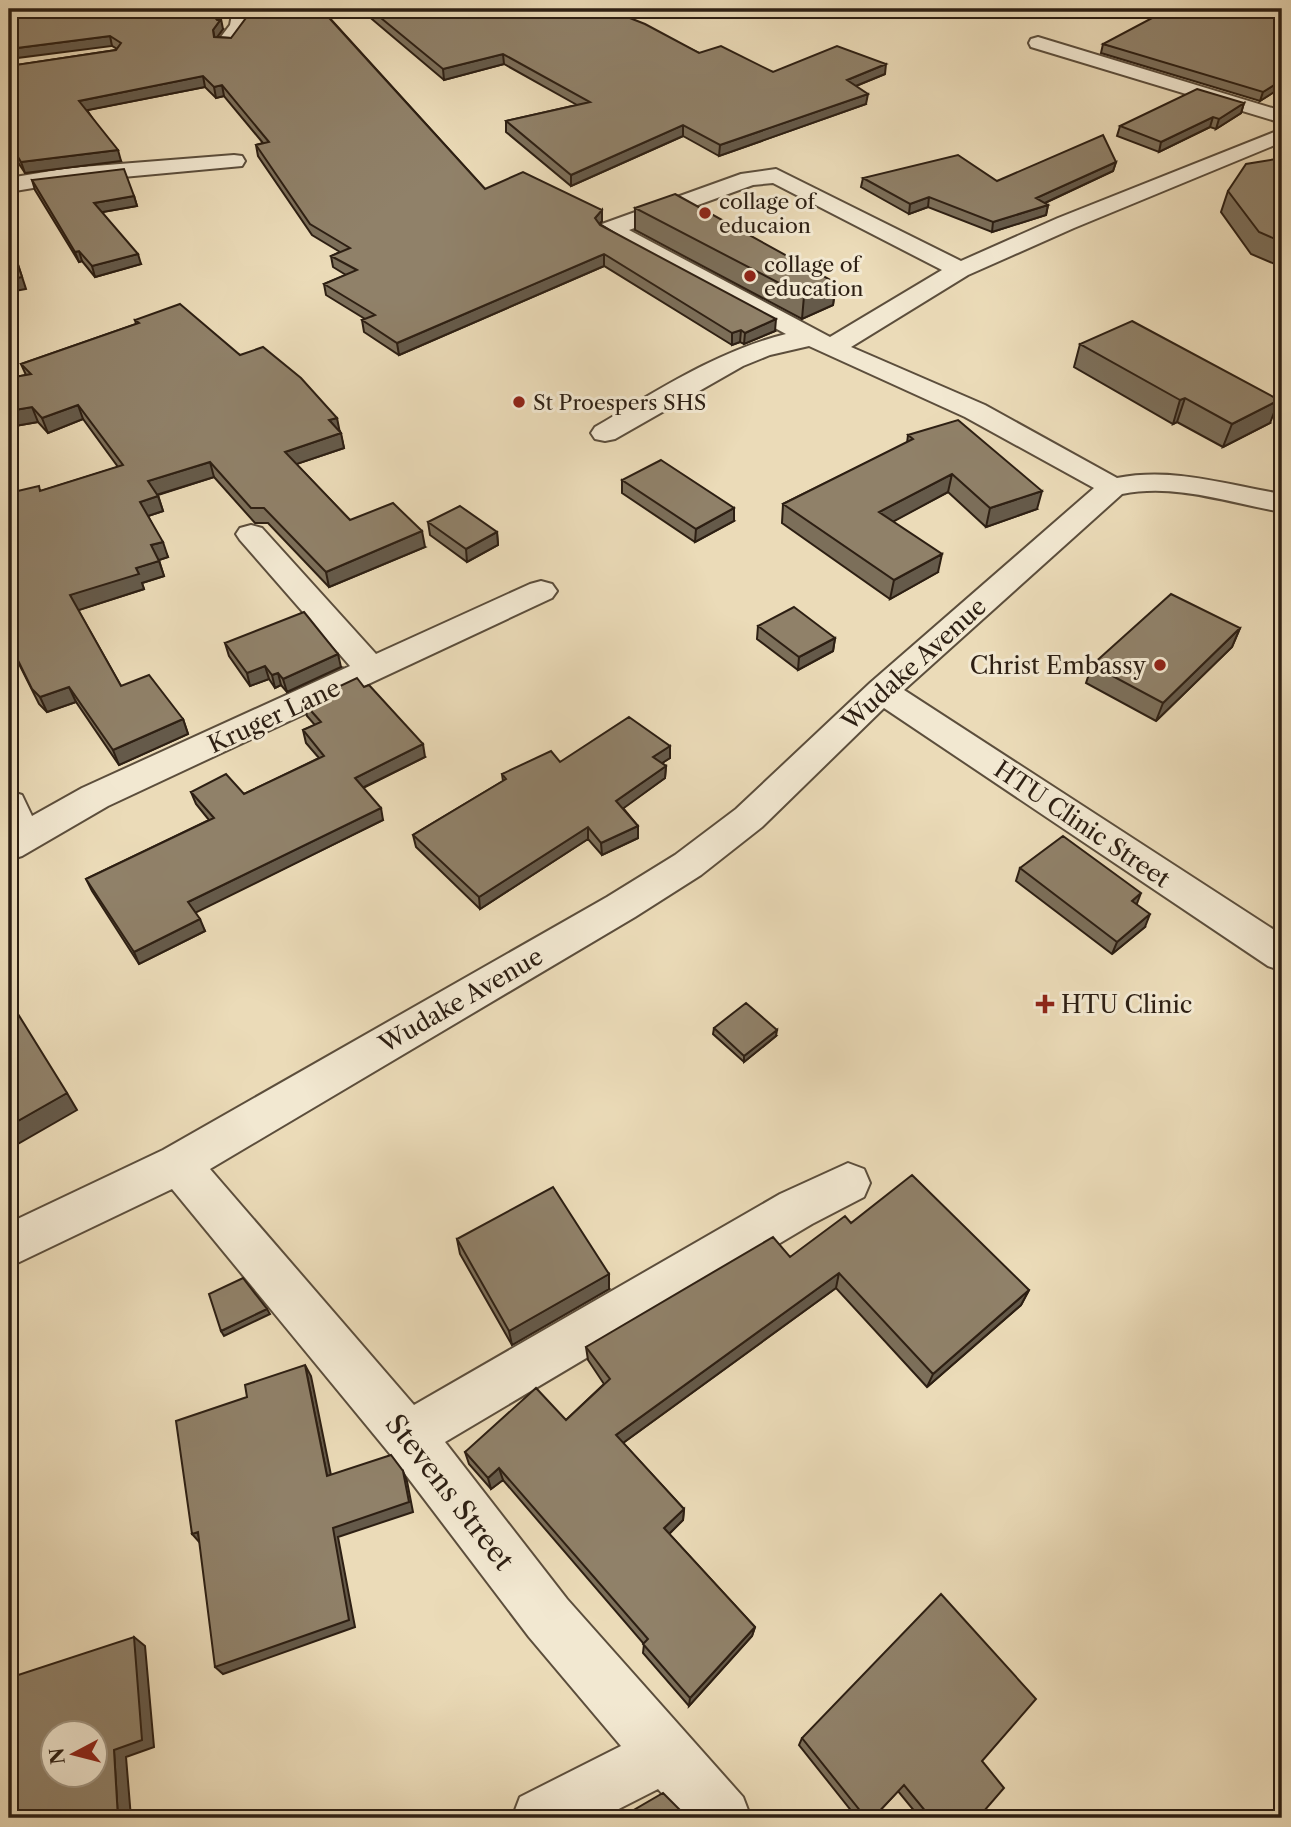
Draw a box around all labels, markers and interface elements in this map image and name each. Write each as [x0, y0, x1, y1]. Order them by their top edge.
place label: collage of educaion [719, 189, 818, 238]
marker: collage of educaion [697, 205, 713, 221]
place label: collage of education [764, 252, 863, 301]
marker: collage of education [742, 268, 758, 284]
place label: St Proespers SHS [533, 390, 706, 415]
marker: St Proespers SHS [511, 394, 527, 410]
street label: Wudake Avenue [835, 592, 992, 737]
place label: Christ Embassy [970, 651, 1147, 680]
marker: Christ Embassy [1152, 657, 1168, 673]
street label: Kruger Lane [203, 673, 345, 759]
street label: HTU Clinic Street [989, 754, 1176, 894]
street label: Wudake Avenue [373, 941, 548, 1059]
place label: HTU Clinic [1061, 990, 1192, 1019]
marker: HTU Clinic [1035, 994, 1055, 1014]
street label: Stevens Street [379, 1407, 521, 1577]
north arrow [38, 1718, 108, 1788]
text: N [45, 1746, 70, 1766]

